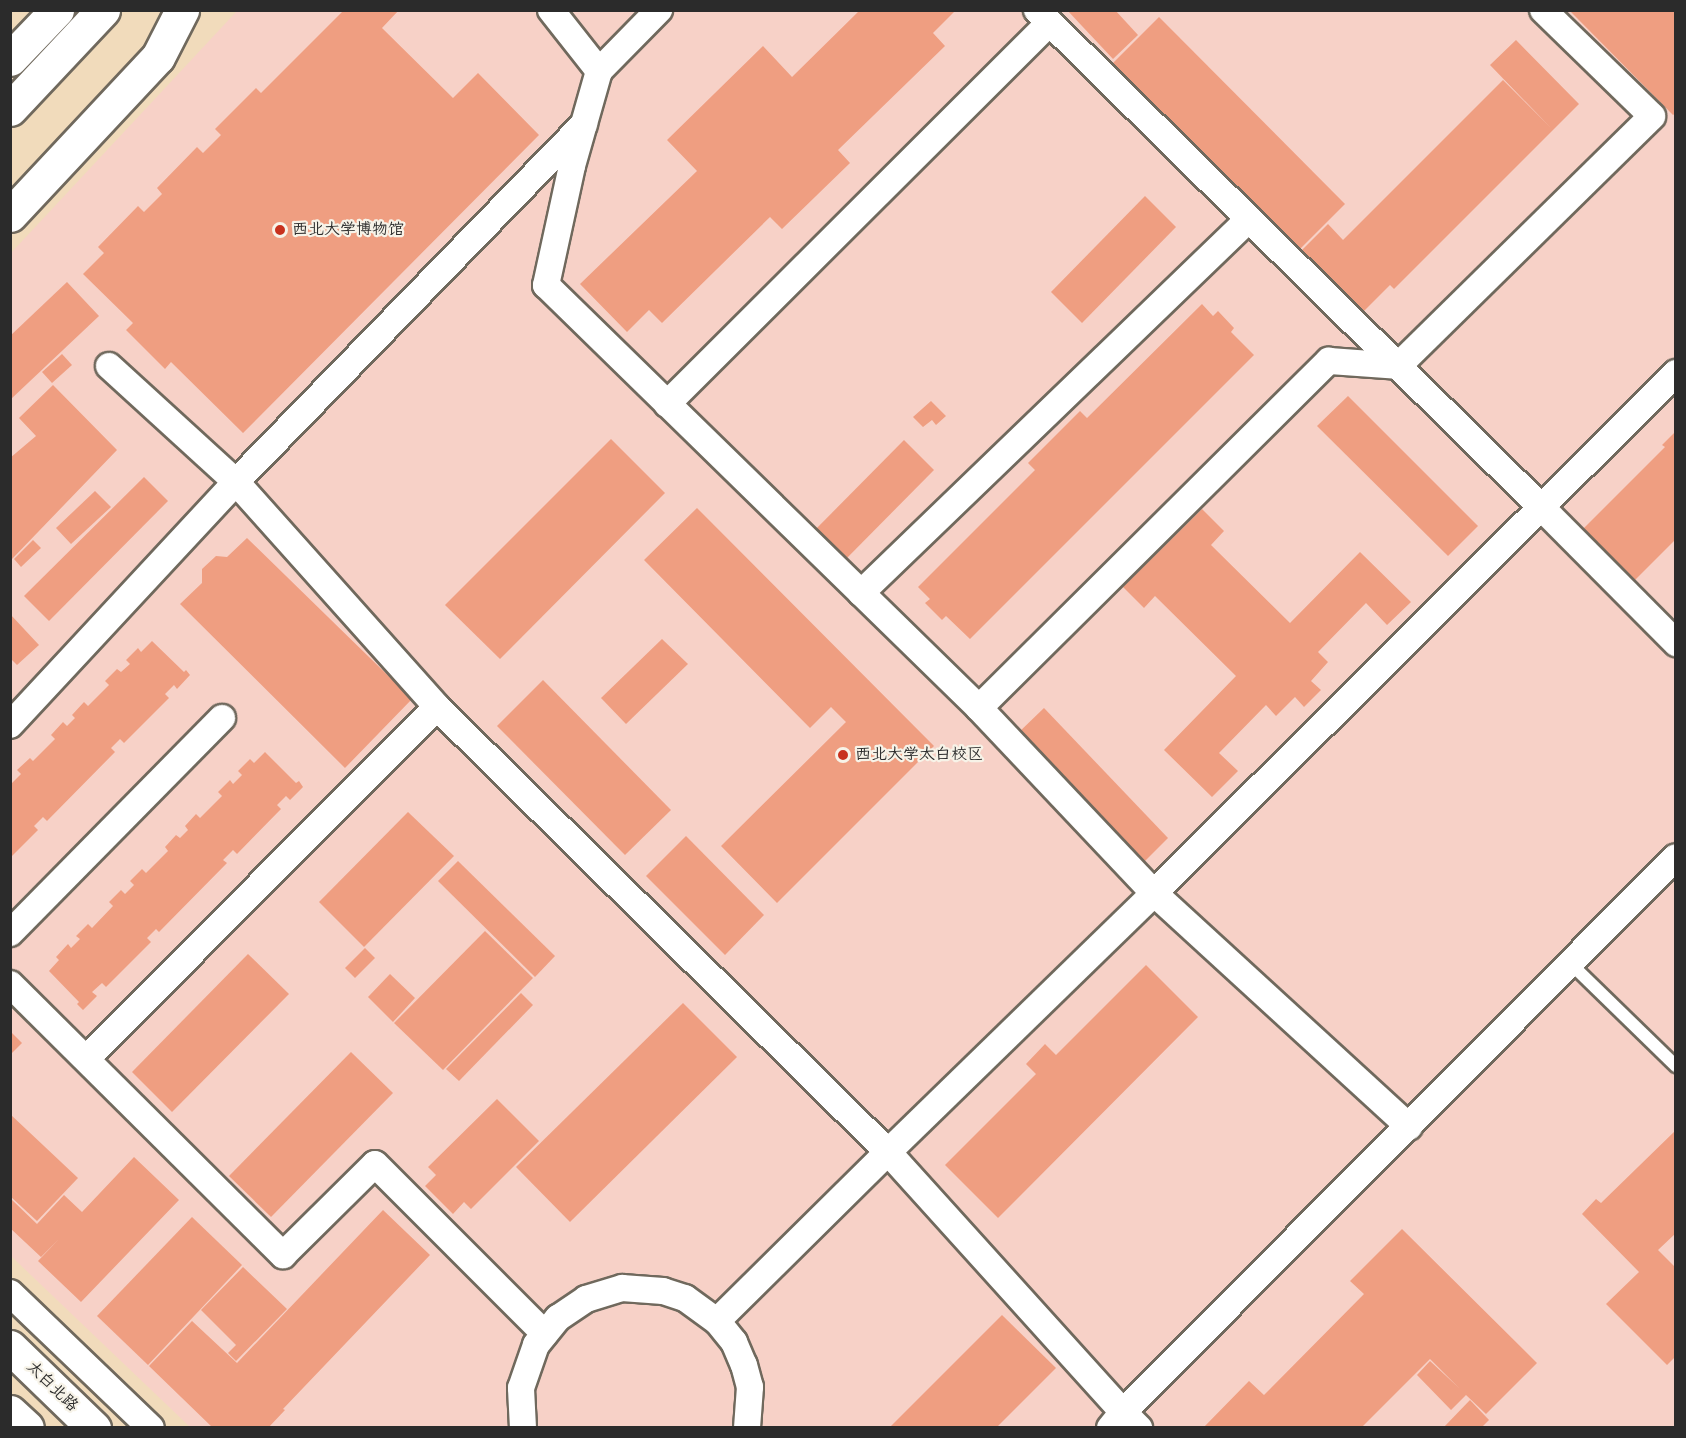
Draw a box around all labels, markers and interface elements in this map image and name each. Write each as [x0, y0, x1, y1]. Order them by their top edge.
place label: 西北大学博物馆 [292, 220, 404, 240]
marker: 西北大学博物馆 [273, 223, 287, 237]
place label: 西北大学太白校区 [855, 745, 983, 765]
marker: 西北大学太白校区 [836, 748, 850, 762]
street label: 太白北路 [22, 1358, 82, 1416]

